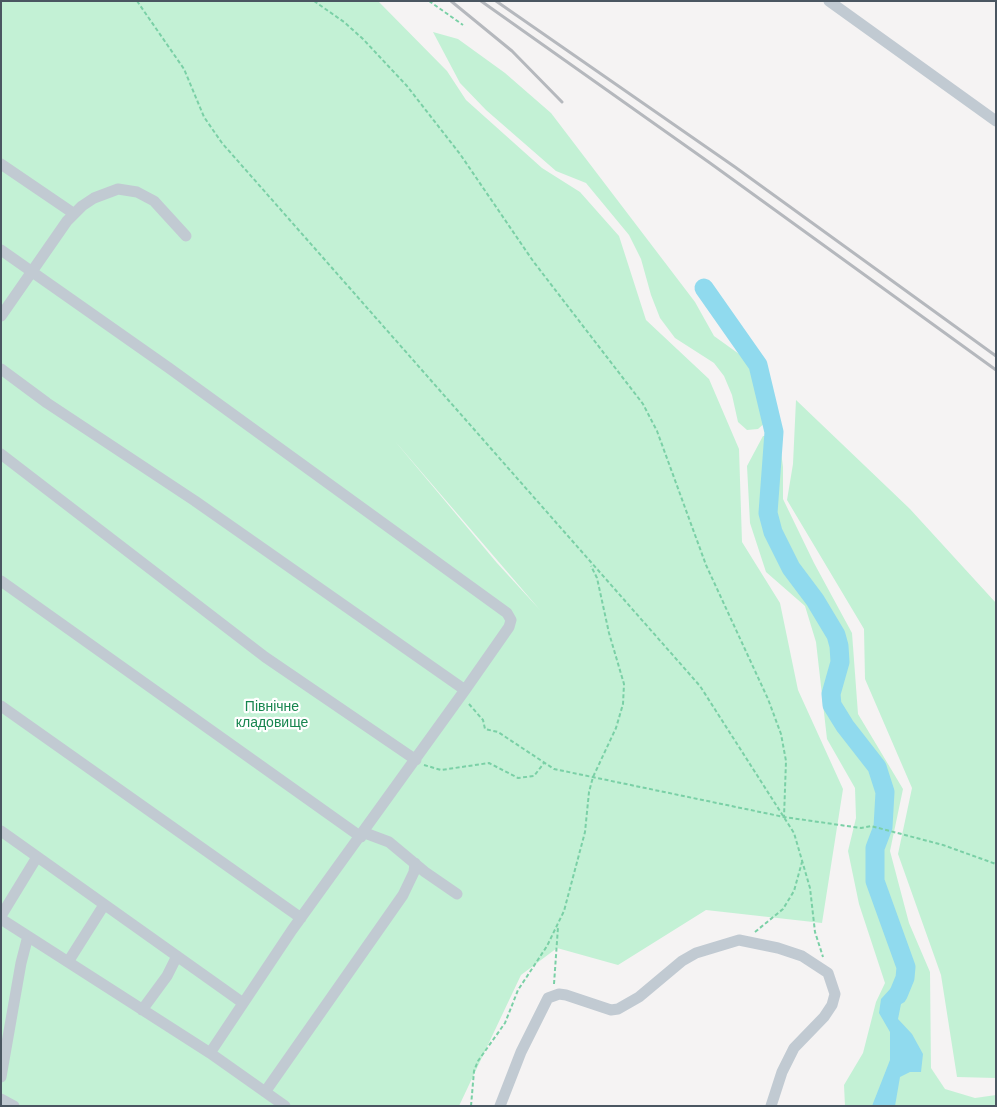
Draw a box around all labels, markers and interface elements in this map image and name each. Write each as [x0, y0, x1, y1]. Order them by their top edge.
park label: Північне кладовище [236, 699, 308, 732]

